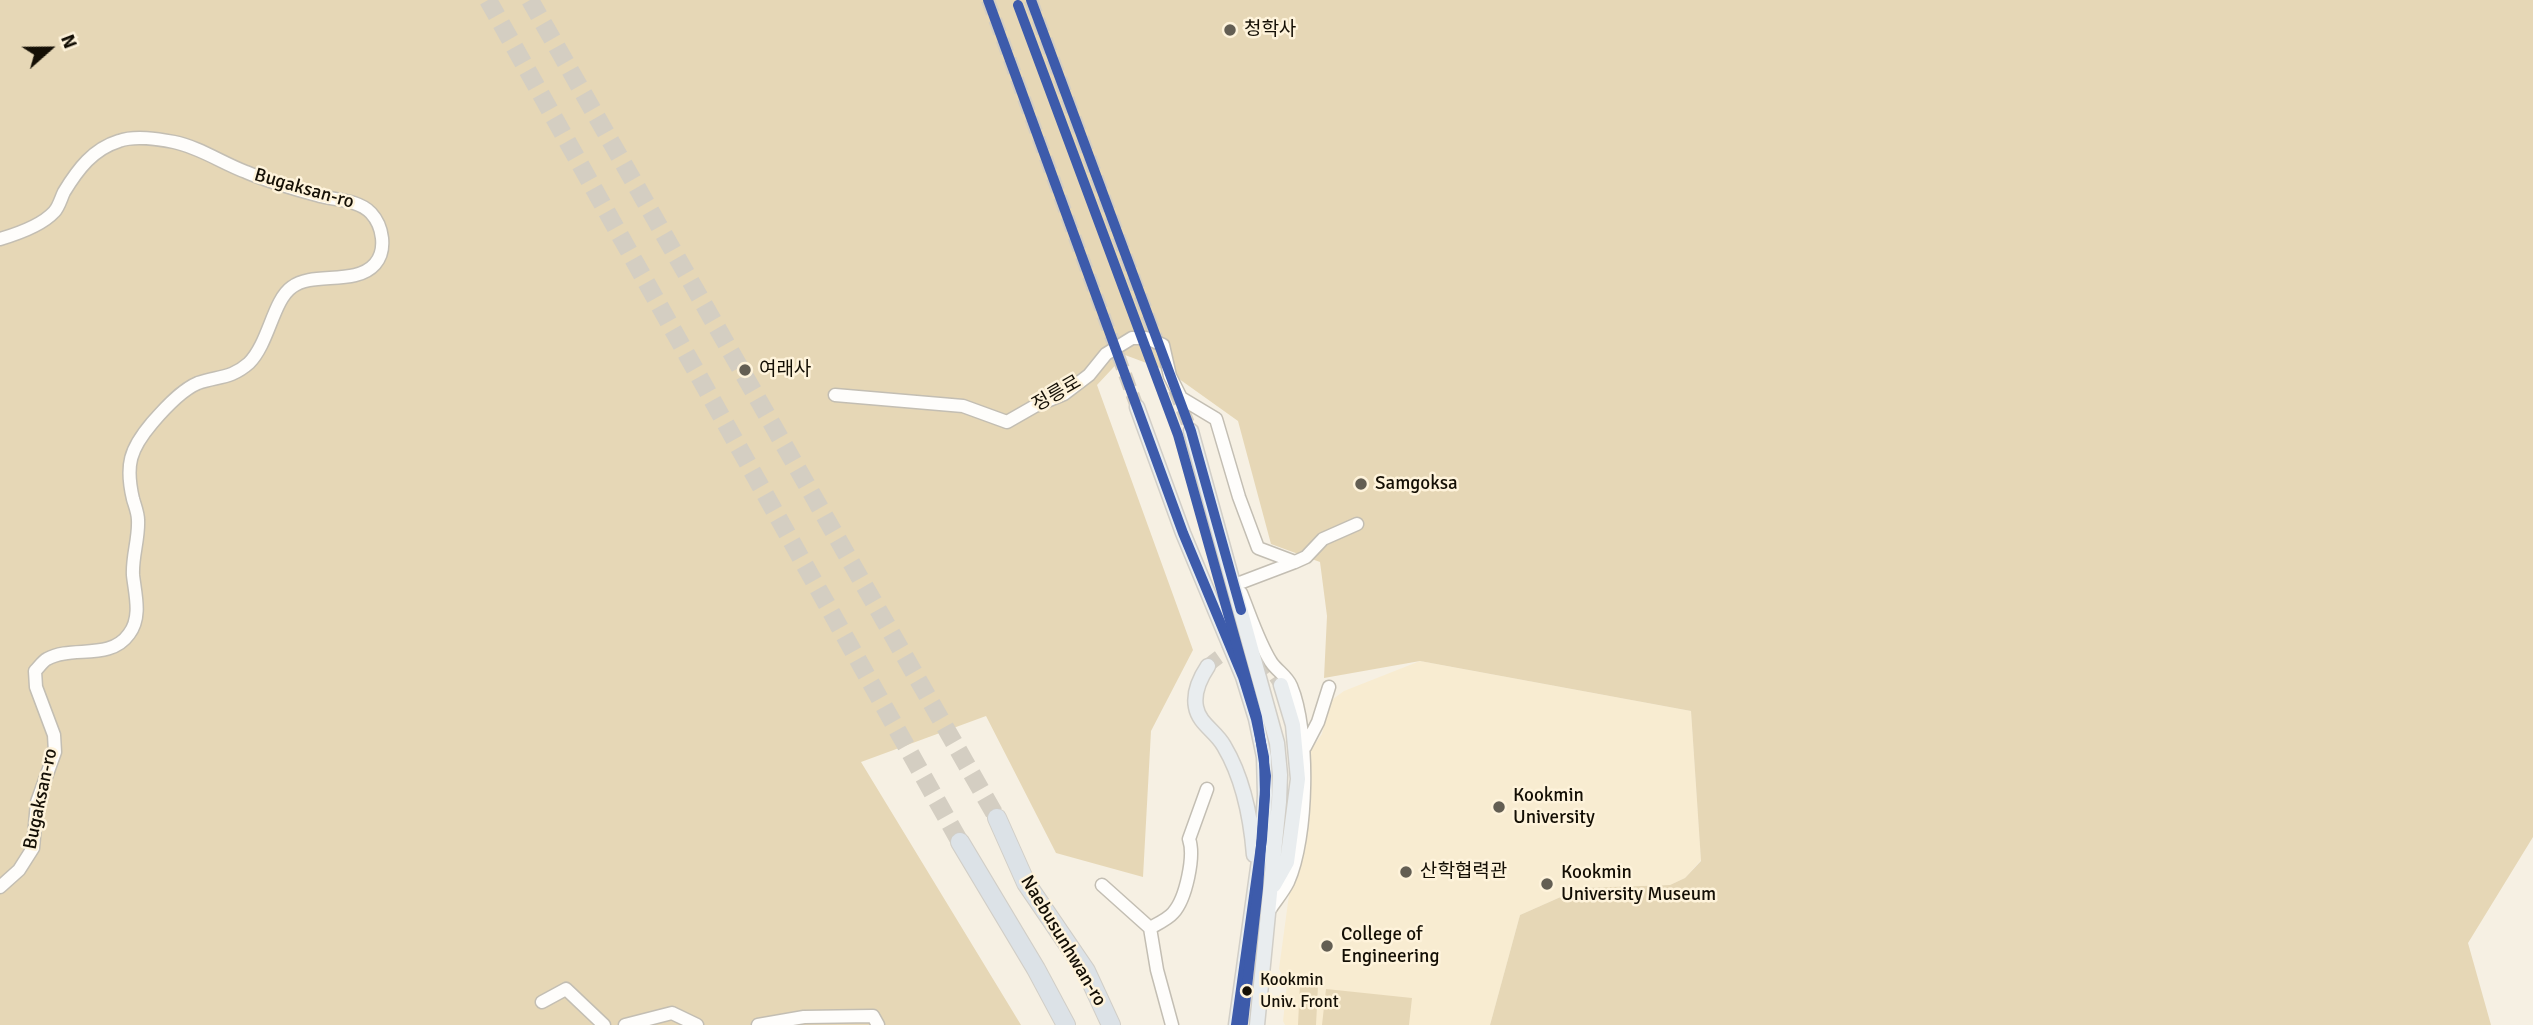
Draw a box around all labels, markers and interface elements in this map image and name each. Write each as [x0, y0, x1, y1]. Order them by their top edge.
north arrow [14, 14, 84, 84]
place label: 청학사 [1244, 19, 1296, 41]
marker: 청학사 [1222, 22, 1238, 38]
text: N [55, 31, 82, 52]
street label: Bugaksan-ro [252, 164, 356, 214]
place label: 여래사 [759, 359, 811, 381]
marker: 여래사 [737, 362, 753, 378]
street label: 정릉로 [1029, 371, 1085, 417]
place label: Samgoksa [1375, 473, 1458, 495]
marker: Samgoksa [1353, 476, 1369, 492]
street label: Bugaksan-ro [19, 746, 63, 852]
place label: Kookmin University [1513, 785, 1595, 829]
marker: Kookmin University [1491, 799, 1507, 815]
place label: 산학협력관 [1420, 861, 1507, 883]
place label: Kookmin University Museum [1561, 862, 1716, 906]
marker: 산학협력관 [1398, 864, 1414, 880]
street label: Naebusunhwan-ro [1015, 872, 1111, 1010]
marker: Kookmin University Museum [1539, 876, 1555, 892]
place label: College of Engineering [1341, 924, 1439, 968]
marker: College of Engineering [1319, 938, 1335, 954]
place label: Kookmin Univ. Front [1260, 971, 1339, 1011]
marker: Kookmin Univ. Front [1240, 984, 1254, 998]

